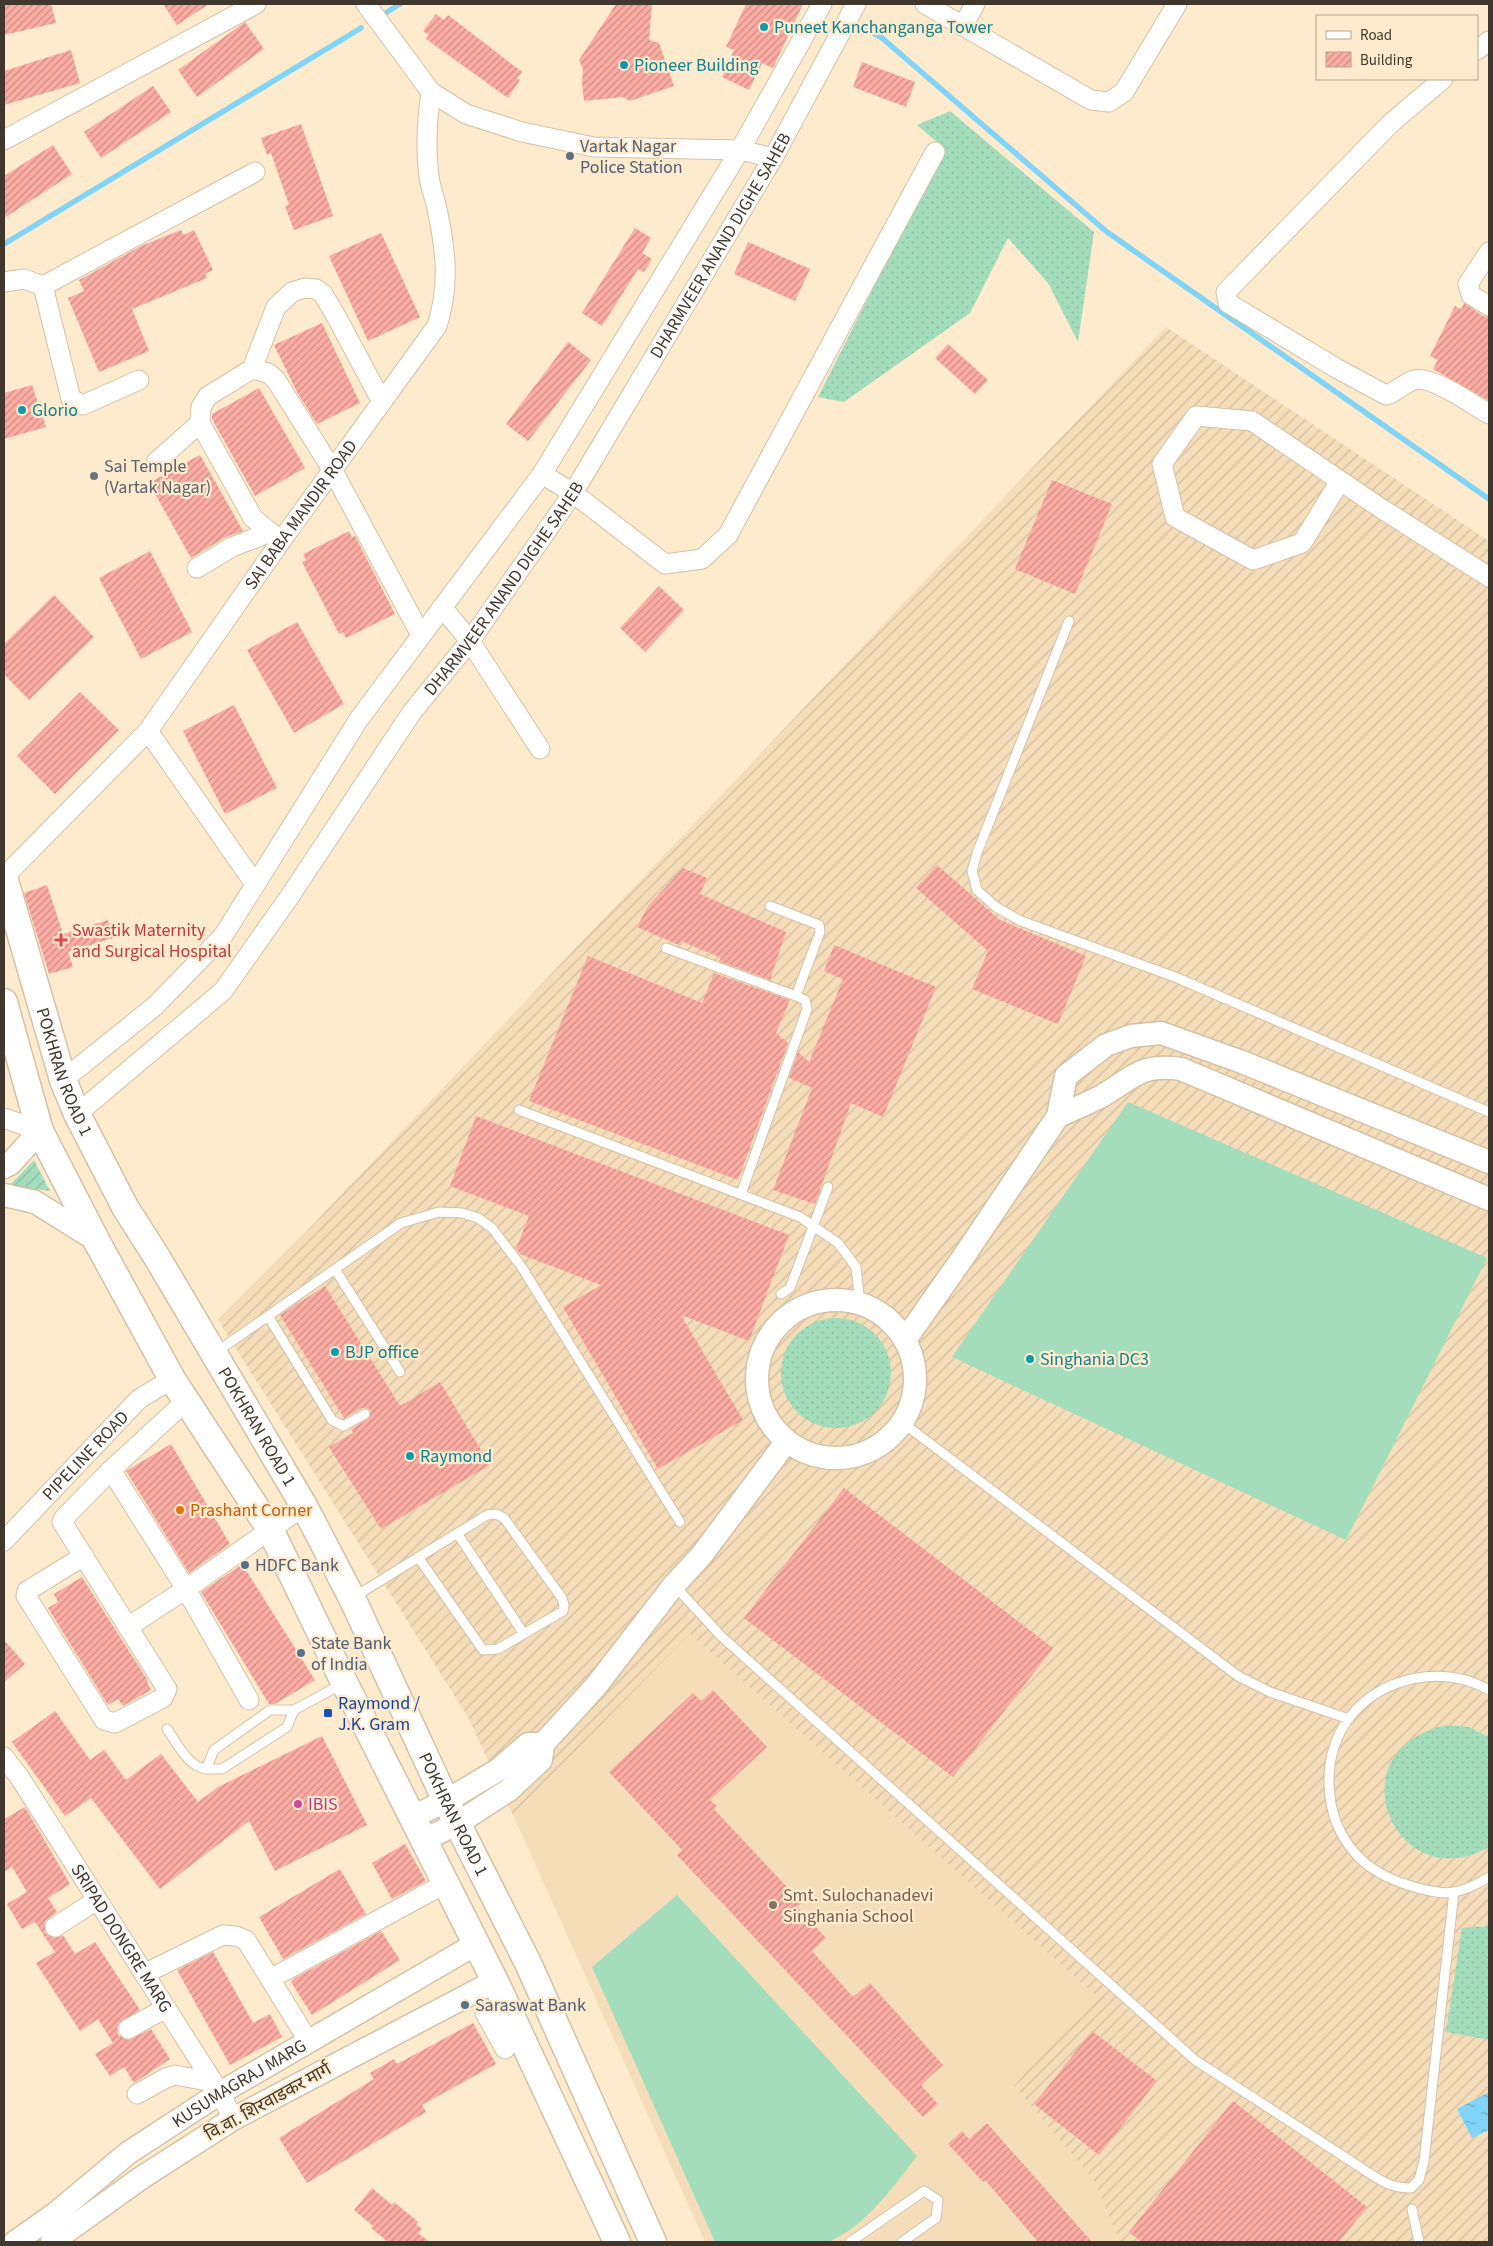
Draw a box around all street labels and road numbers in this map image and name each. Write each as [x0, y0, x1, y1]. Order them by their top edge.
street label: DHARMVEER ANAND DIGHE SAHEB [644, 128, 797, 363]
street label: SAI BABA MANDIR ROAD [238, 434, 363, 595]
street label: DHARMVEER ANAND DIGHE SAHEB [418, 477, 590, 701]
street label: POKHRAN ROAD 1 [30, 1005, 99, 1140]
street label: POKHRAN ROAD 1 [212, 1362, 302, 1491]
street label: PIPELINE ROAD [36, 1405, 134, 1506]
street label: POKHRAN ROAD 1 [413, 1748, 495, 1880]
street label: SRIPAD DONGRE MARG [65, 1859, 178, 2017]
street label: KUSUMAGRAJ MARG [167, 2033, 311, 2134]
street label: वि.वा. शिरवाडकर मार्ग [200, 2056, 337, 2147]

